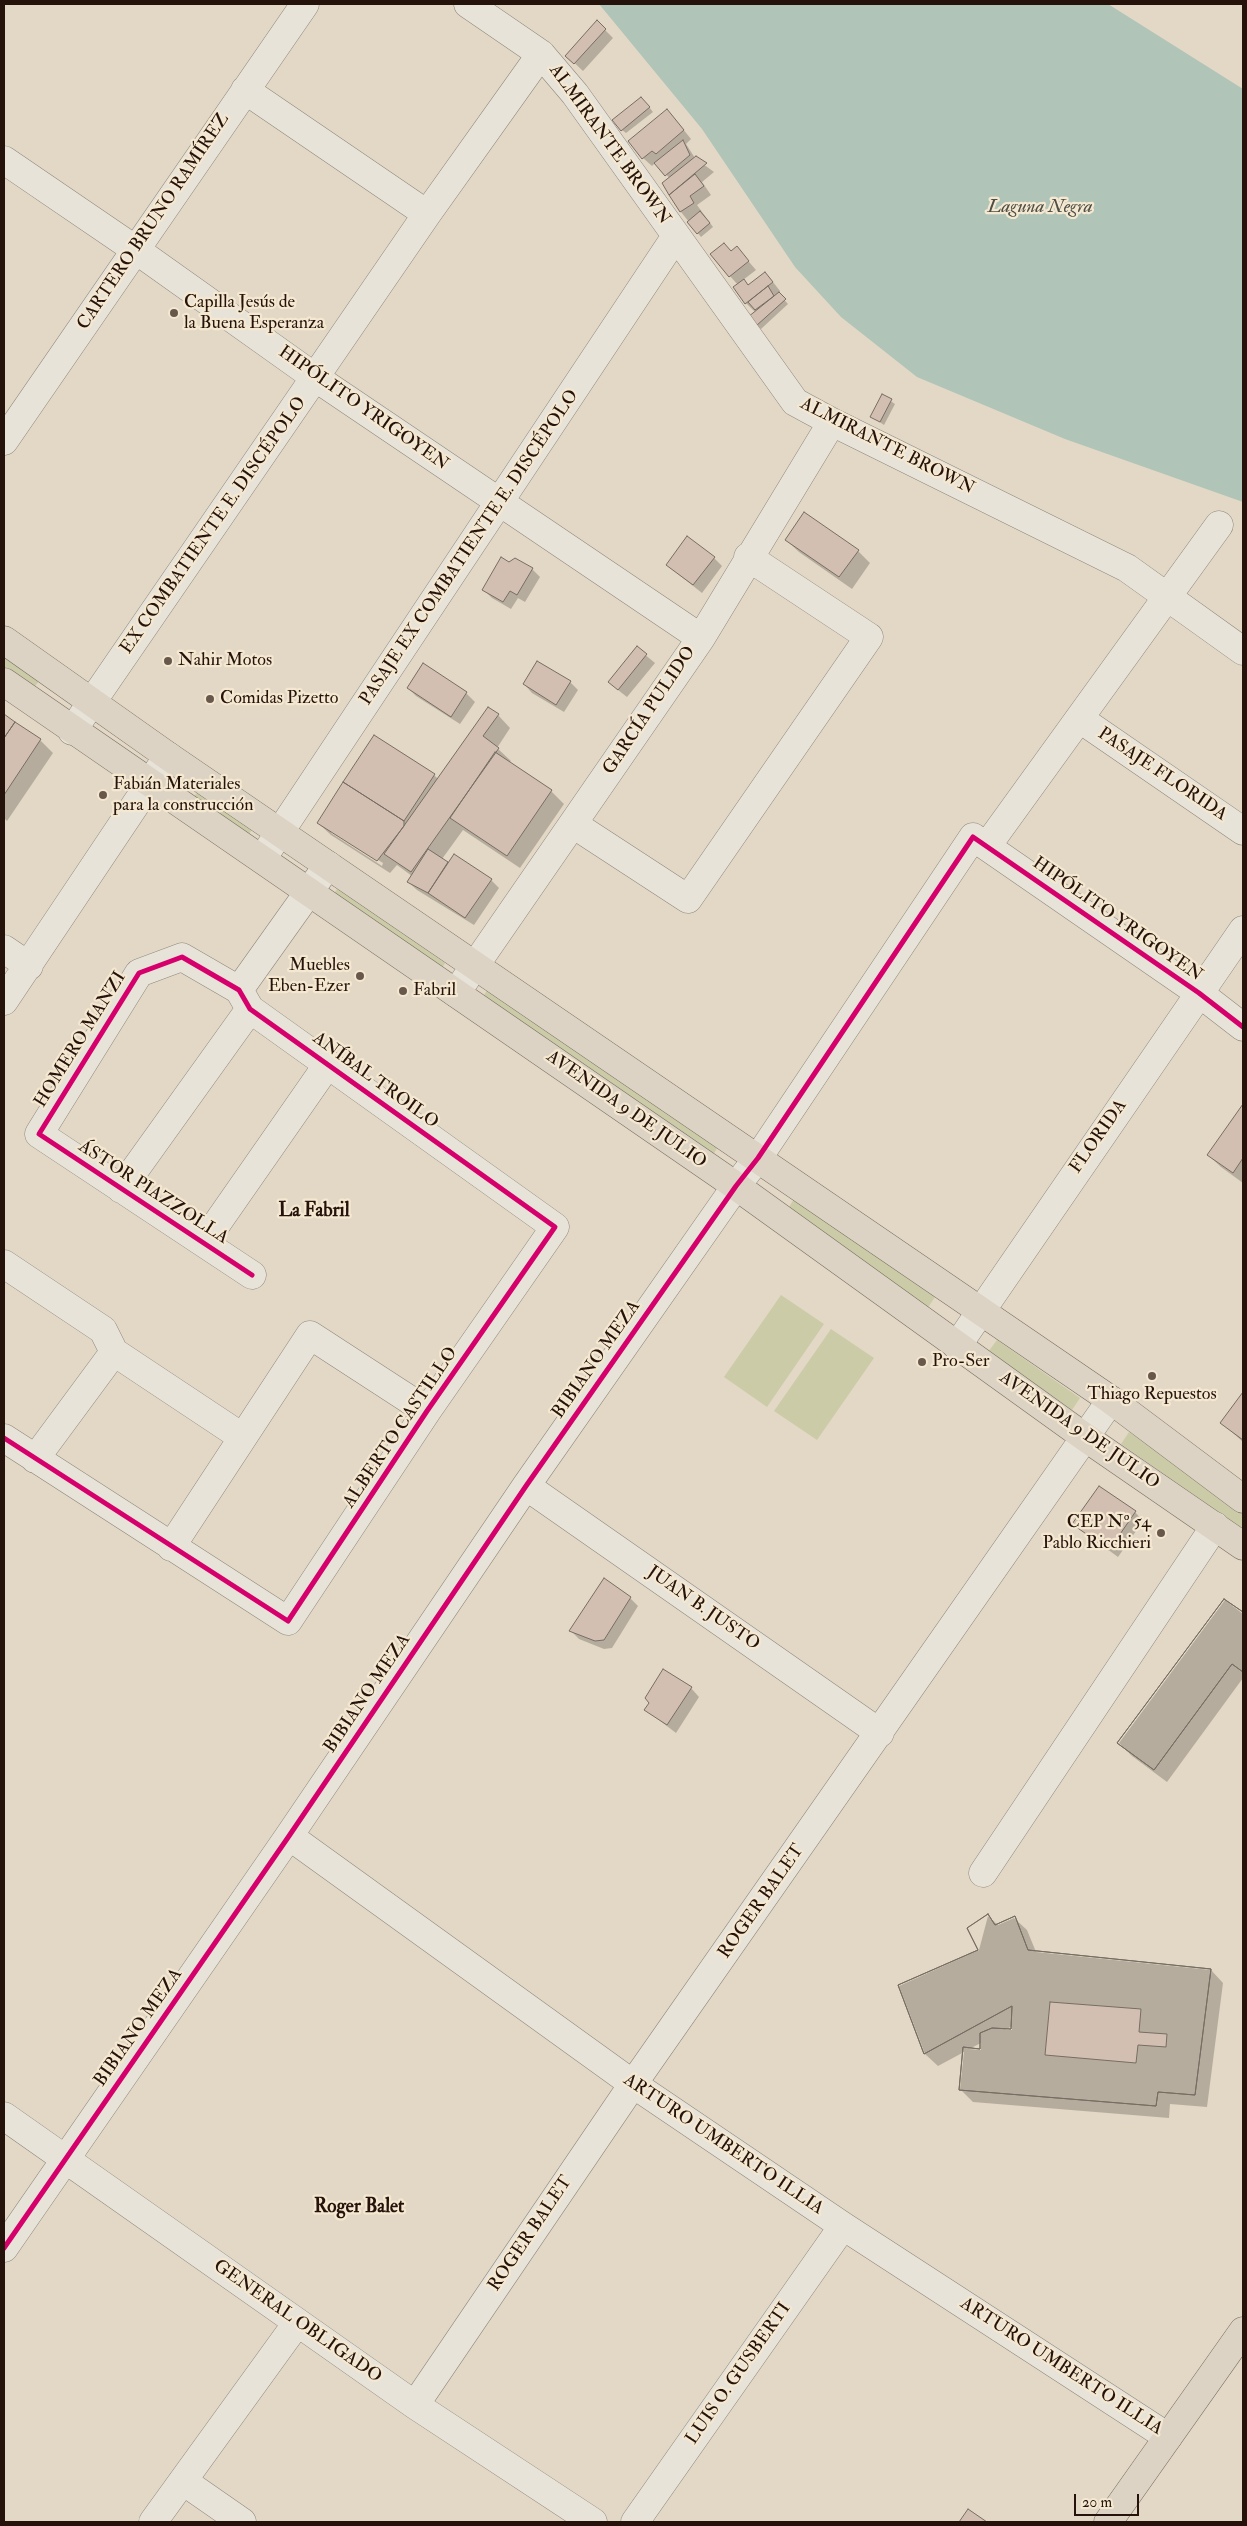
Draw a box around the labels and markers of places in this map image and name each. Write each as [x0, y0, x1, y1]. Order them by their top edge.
place label: Capilla Jesús de la Buena Esperanza [184, 292, 324, 334]
marker: Capilla Jesús de la Buena Esperanza [168, 307, 180, 319]
place label: Nahir Motos [178, 650, 272, 672]
marker: Nahir Motos [162, 655, 174, 667]
place label: Comidas Pizetto [220, 688, 338, 710]
marker: Comidas Pizetto [204, 693, 216, 705]
place label: Fabián Materiales para la construcción [113, 774, 253, 816]
marker: Fabián Materiales para la construcción [97, 789, 109, 801]
place label: Muebles Eben-Ezer [268, 955, 350, 998]
marker: Muebles Eben-Ezer [354, 970, 366, 982]
place label: Fabril [413, 980, 456, 1002]
marker: Fabril [397, 985, 409, 997]
place label: Pro-Ser [932, 1351, 990, 1373]
marker: Pro-Ser [916, 1356, 928, 1368]
marker: Thiago Repuestos [1146, 1370, 1158, 1382]
place label: Thiago Repuestos [1087, 1384, 1217, 1406]
place label: CEP Nº 54 Pablo Ricchieri [1043, 1512, 1151, 1555]
marker: CEP Nº 54 Pablo Ricchieri [1155, 1527, 1167, 1539]

